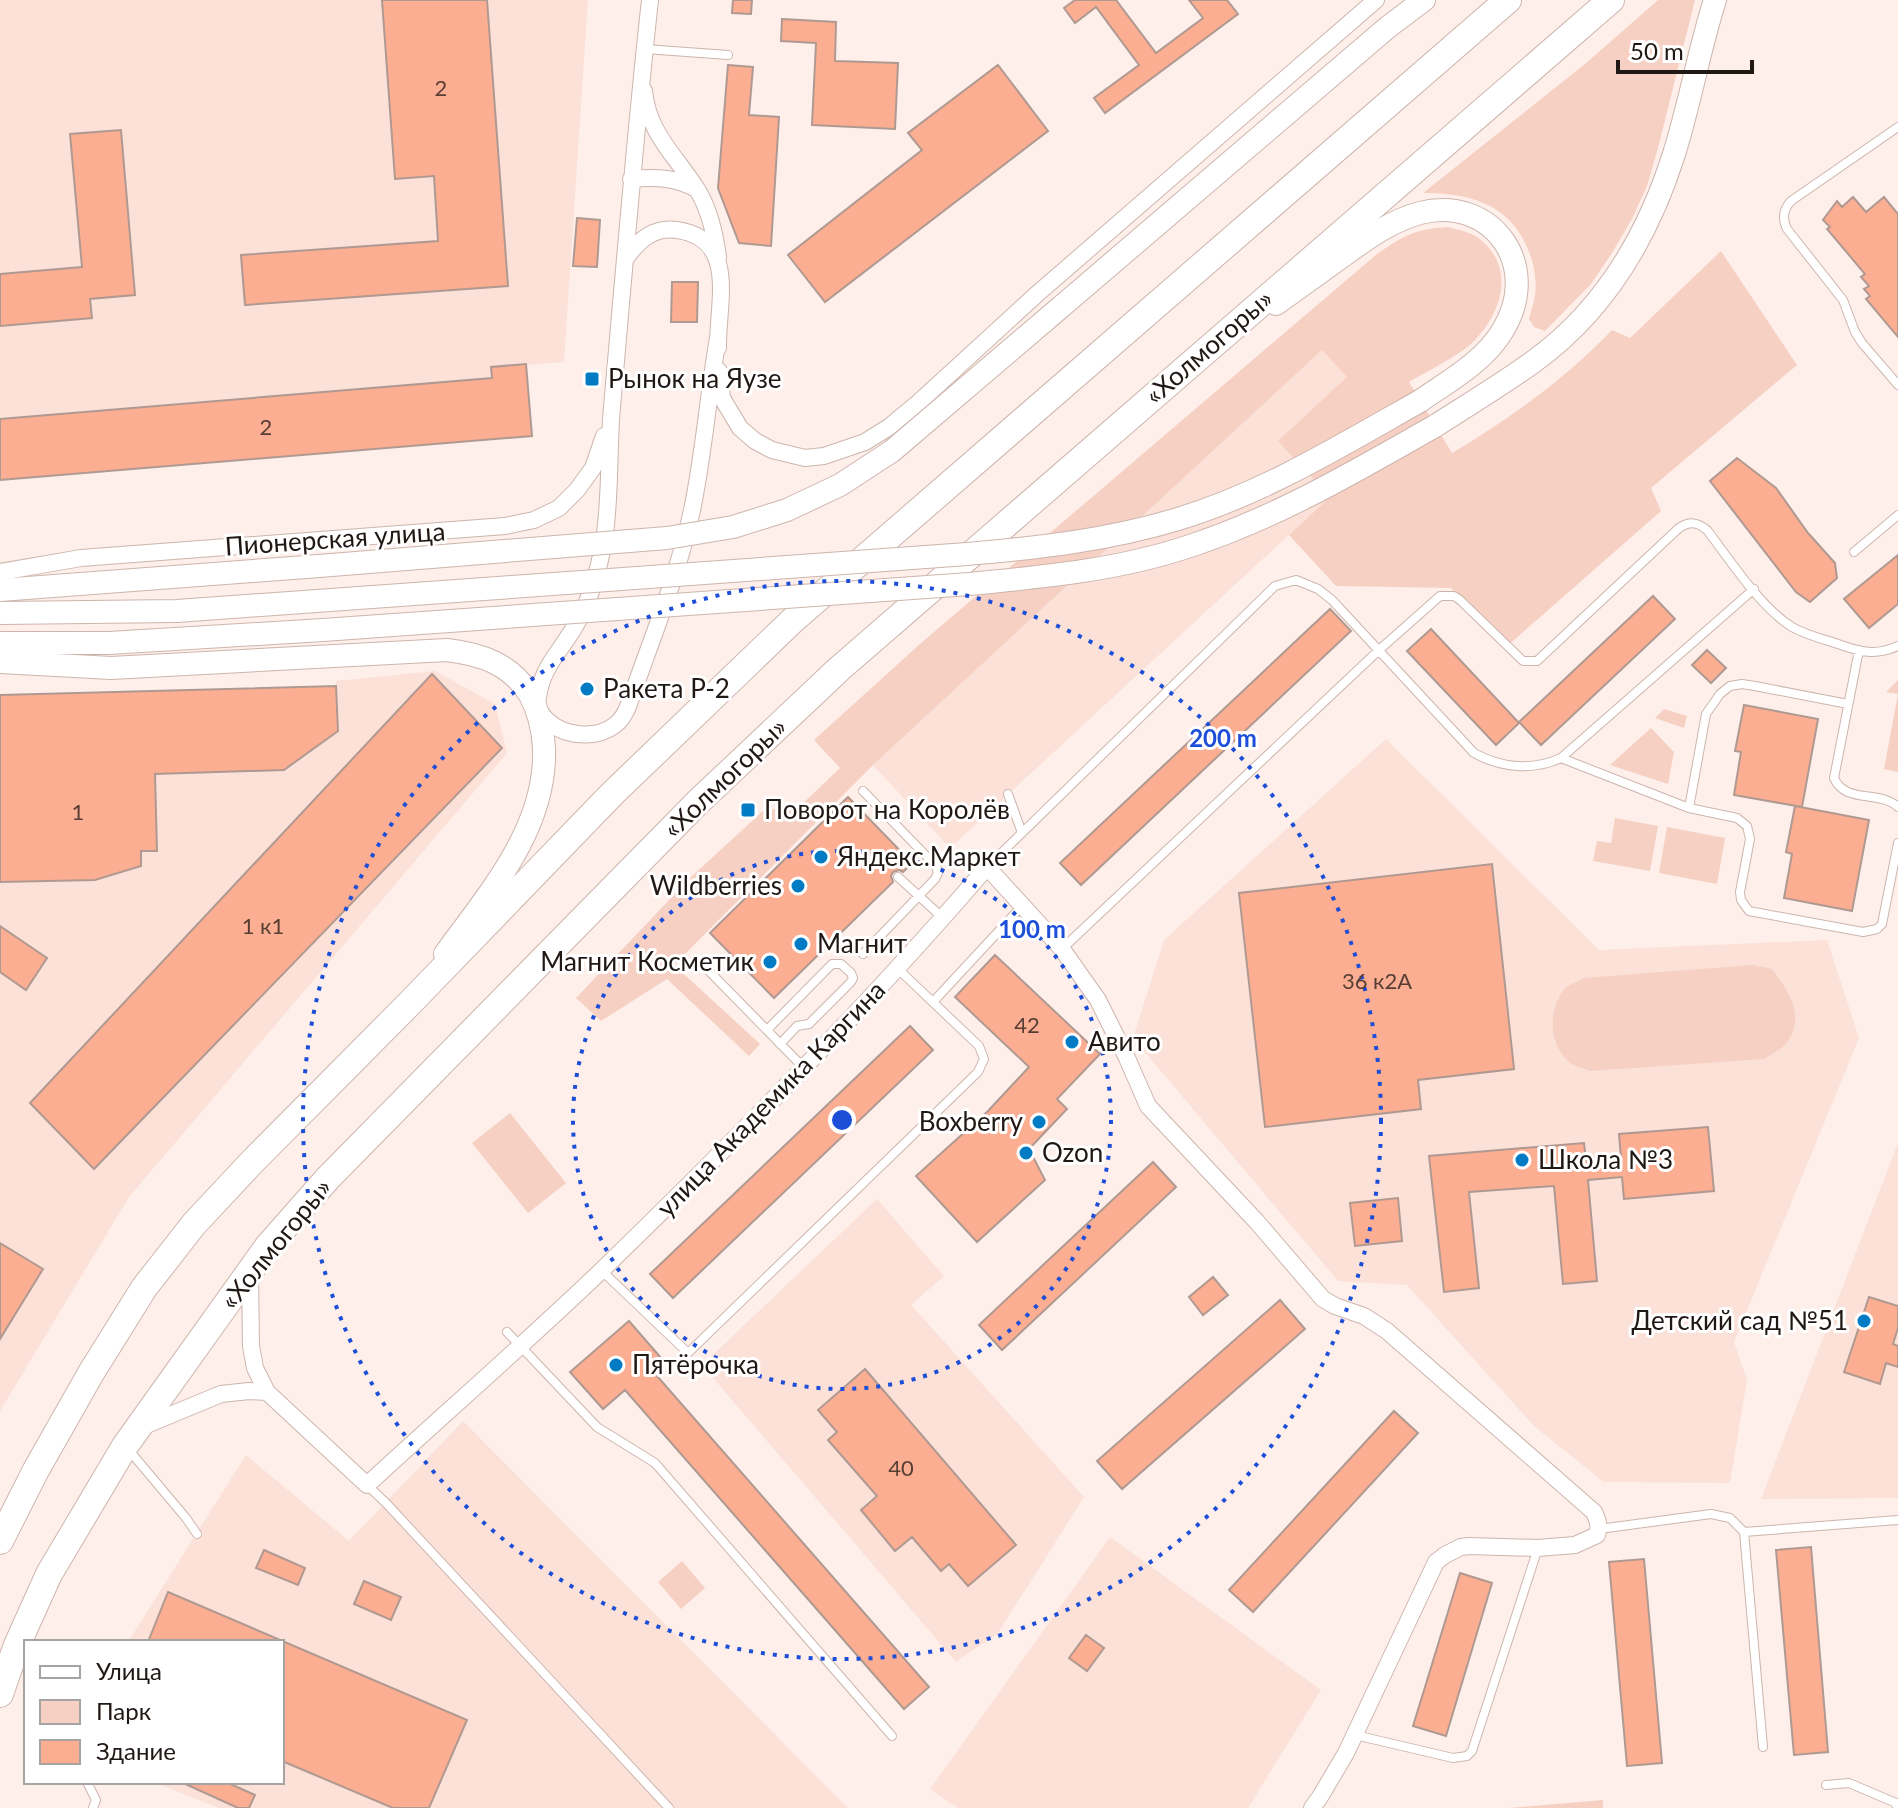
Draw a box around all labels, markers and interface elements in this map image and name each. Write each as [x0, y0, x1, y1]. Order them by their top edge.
scale bar [1618, 24, 1752, 74]
text: 50 m [1630, 36, 1684, 65]
house number: 2 [435, 74, 447, 101]
street label: «Холмогоры» [1138, 282, 1279, 410]
place label: Рынок на Яузе [608, 362, 782, 394]
marker: Рынок на Яузе [583, 370, 601, 388]
house number: 2 [260, 413, 272, 440]
street label: Пионерская улица [224, 514, 446, 562]
place label: Ракета Р-2 [603, 672, 730, 704]
marker: Ракета Р-2 [578, 680, 596, 698]
street label: «Холмогоры» [656, 711, 793, 844]
text: 200 m [1189, 723, 1257, 752]
place label: Поворот на Королёв [764, 793, 1010, 825]
house number: 1 [72, 798, 84, 825]
marker: Поворот на Королёв [739, 801, 757, 819]
place label: Яндекс.Маркет [836, 840, 1021, 872]
marker: Яндекс.Маркет [812, 848, 830, 866]
place label: Wildberries [650, 869, 782, 901]
marker: Wildberries [789, 877, 807, 895]
house number: 1 к1 [242, 912, 284, 939]
text: 100 m [998, 914, 1066, 943]
place label: Магнит [817, 927, 907, 959]
marker: Магнит [792, 935, 810, 953]
place label: Магнит Косметик [540, 945, 755, 977]
marker: Магнит Косметик [761, 953, 779, 971]
house number: 36 к2А [1342, 967, 1412, 994]
street label: улица Академика Каргина [649, 974, 891, 1223]
house number: 42 [1014, 1011, 1040, 1038]
place label: Авито [1088, 1025, 1161, 1057]
marker: Авито [1063, 1033, 1081, 1051]
place label: Boxberry [919, 1105, 1024, 1137]
centre of rings [828, 1106, 856, 1134]
marker: Boxberry [1030, 1113, 1048, 1131]
place label: Ozon [1042, 1136, 1103, 1168]
place label: Школа №3 [1538, 1143, 1673, 1175]
marker: Ozon [1017, 1144, 1035, 1162]
marker: Школа №3 [1513, 1151, 1531, 1169]
street label: «Холмогоры» [213, 1172, 338, 1315]
place label: Детский сад №51 [1631, 1304, 1848, 1336]
marker: Детский сад №51 [1855, 1312, 1873, 1330]
place label: Пятёрочка [632, 1348, 759, 1380]
marker: Пятёрочка [607, 1356, 625, 1374]
house number: 40 [888, 1454, 914, 1481]
legend [24, 1640, 284, 1784]
text: Улица [96, 1656, 162, 1685]
text: Парк [96, 1696, 152, 1725]
text: Здание [96, 1736, 176, 1765]

